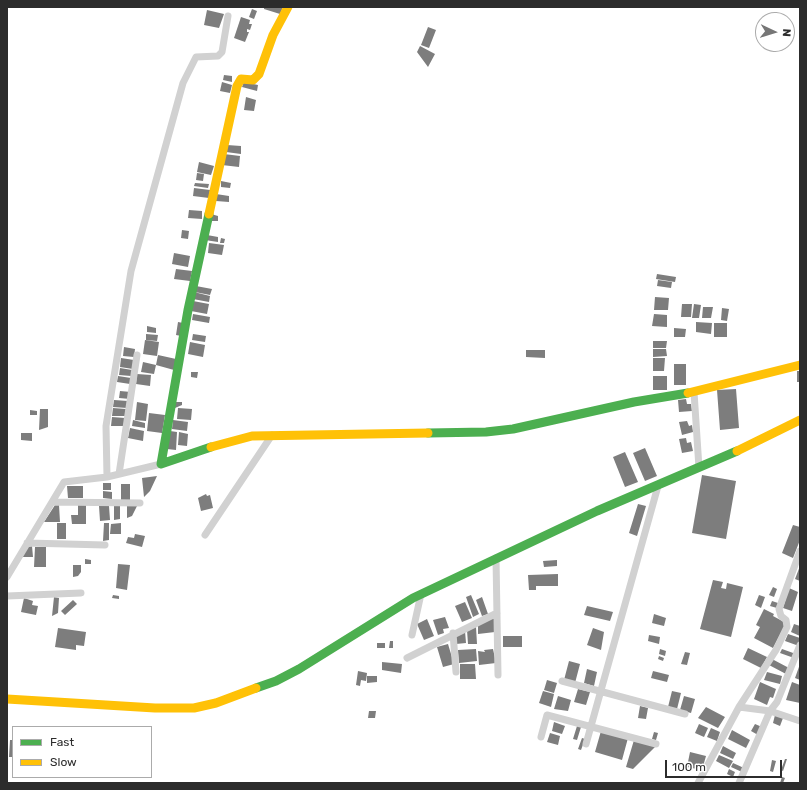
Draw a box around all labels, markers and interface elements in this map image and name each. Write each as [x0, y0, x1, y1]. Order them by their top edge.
north arrow [755, 12, 795, 52]
text: N [780, 28, 793, 37]
legend [12, 726, 152, 778]
text: Fast [50, 735, 74, 749]
scale bar [667, 752, 784, 778]
text: Slow [50, 755, 77, 769]
text: 100 m [672, 760, 706, 774]

